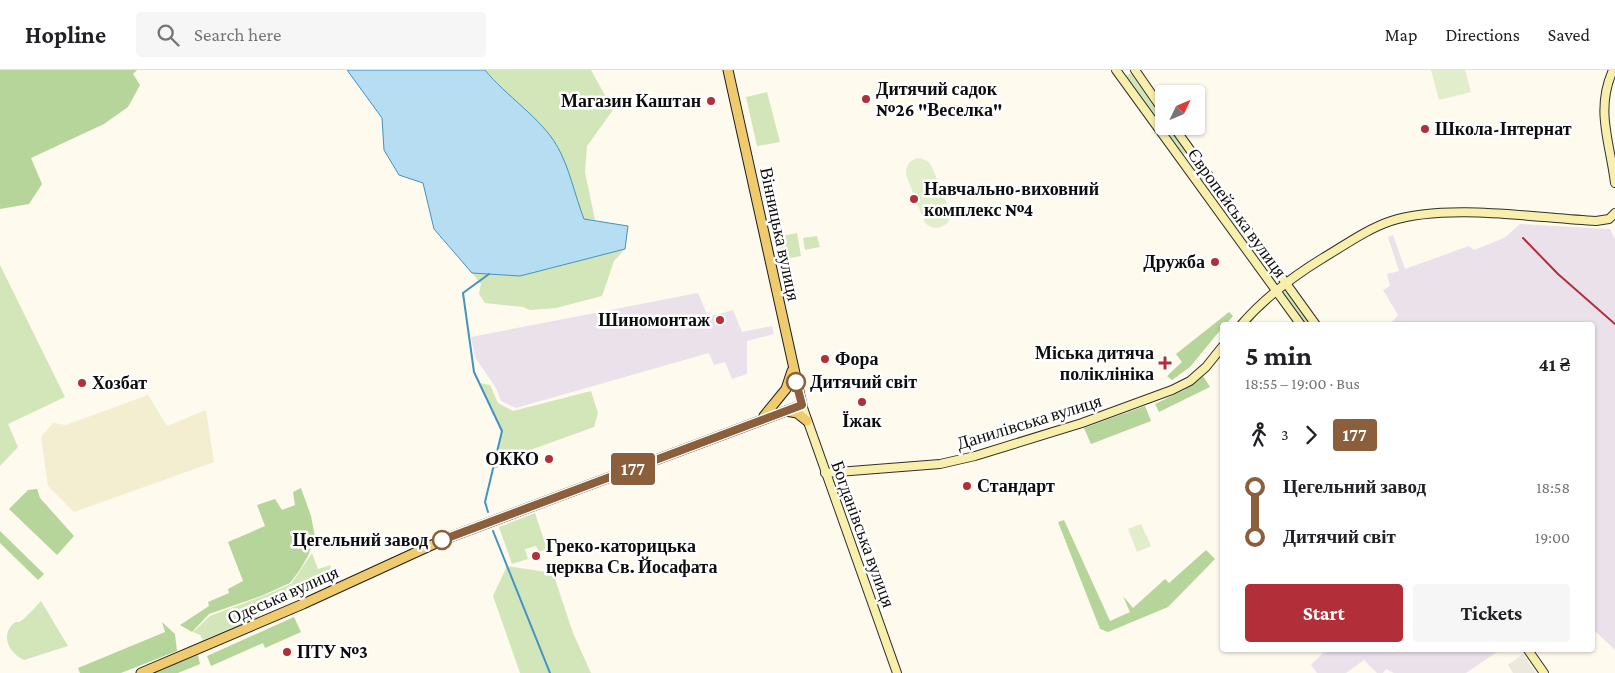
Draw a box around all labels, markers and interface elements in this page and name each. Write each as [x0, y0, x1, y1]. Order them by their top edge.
search box [136, 12, 486, 57]
text: Hopline [25, 21, 106, 48]
icon: search [154, 21, 182, 49]
text: Search here [194, 24, 281, 45]
text: Map [1385, 25, 1417, 45]
text: Directions [1445, 25, 1520, 45]
text: Saved [1548, 25, 1590, 45]
place label: Дитячий садок №26 "Веселка" [876, 79, 1002, 120]
north arrow [1155, 85, 1205, 135]
map controls [1155, 85, 1205, 135]
place label: Магазин Каштан [561, 91, 701, 111]
marker: Дитячий садок №26 "Веселка" [860, 93, 872, 105]
marker: Магазин Каштан [705, 95, 717, 107]
place label: Школа-Інтернат [1435, 119, 1572, 139]
marker: Школа-Інтернат [1419, 123, 1431, 135]
street label: Європейська вулиця [1184, 145, 1290, 281]
street label: Вінницька вулиця [756, 165, 804, 303]
place label: Навчально-виховний комплекс №4 [924, 179, 1099, 220]
marker: Навчально-виховний комплекс №4 [908, 193, 920, 205]
place label: Дружба [1143, 252, 1205, 272]
marker: Дружба [1209, 256, 1221, 268]
place label: Шиномонтаж [598, 310, 711, 330]
marker: Шиномонтаж [714, 314, 726, 326]
text: 5 min [1245, 340, 1312, 371]
place label: Міська дитяча поліклініка [1035, 343, 1154, 384]
place label: Фора [835, 349, 878, 369]
marker: Фора [819, 353, 831, 365]
text: 41 ₴ [1538, 354, 1570, 375]
marker: Міська дитяча поліклініка [1158, 356, 1172, 370]
marker: Дитячий світ [786, 372, 806, 392]
place label: Дитячий світ [810, 372, 917, 392]
place label: Хозбат [92, 373, 147, 393]
text: 18:55 – 19:00 · Bus [1245, 375, 1360, 392]
marker: Хозбат [76, 377, 88, 389]
street label: Данилівська вулиця [954, 390, 1104, 454]
marker: Їжак [856, 396, 868, 408]
place label: Їжак [842, 411, 882, 431]
icon: walk [1245, 421, 1273, 449]
icon: forward [1297, 421, 1325, 449]
text: 177 [1343, 425, 1367, 445]
text: 3 [1281, 426, 1289, 443]
place label: ОККО [485, 449, 539, 469]
marker: ОККО [543, 453, 555, 465]
line badge: 177 [604, 453, 662, 485]
street label: Богданівська вулиця [827, 458, 899, 610]
text: 177 [621, 459, 645, 479]
place label: Стандарт [977, 476, 1055, 496]
text: Цегельний завод [1283, 476, 1426, 497]
text: 18:58 [1536, 479, 1570, 496]
marker: Стандарт [961, 480, 973, 492]
text: Дитячий світ [1283, 526, 1396, 547]
text: 19:00 [1535, 529, 1570, 546]
place label: Цегельний завод [292, 530, 428, 550]
marker: Цегельний завод [432, 530, 452, 550]
place label: Греко-каторицька церква Св. Йосафата [546, 536, 717, 577]
marker: Греко-каторицька церква Св. Йосафата [530, 550, 542, 562]
street label: Одеська вулиця [225, 562, 341, 628]
button: Start [1245, 584, 1403, 642]
button: Tickets [1413, 584, 1570, 642]
place label: ПТУ №3 [297, 642, 368, 662]
marker: ПТУ №3 [281, 646, 293, 658]

